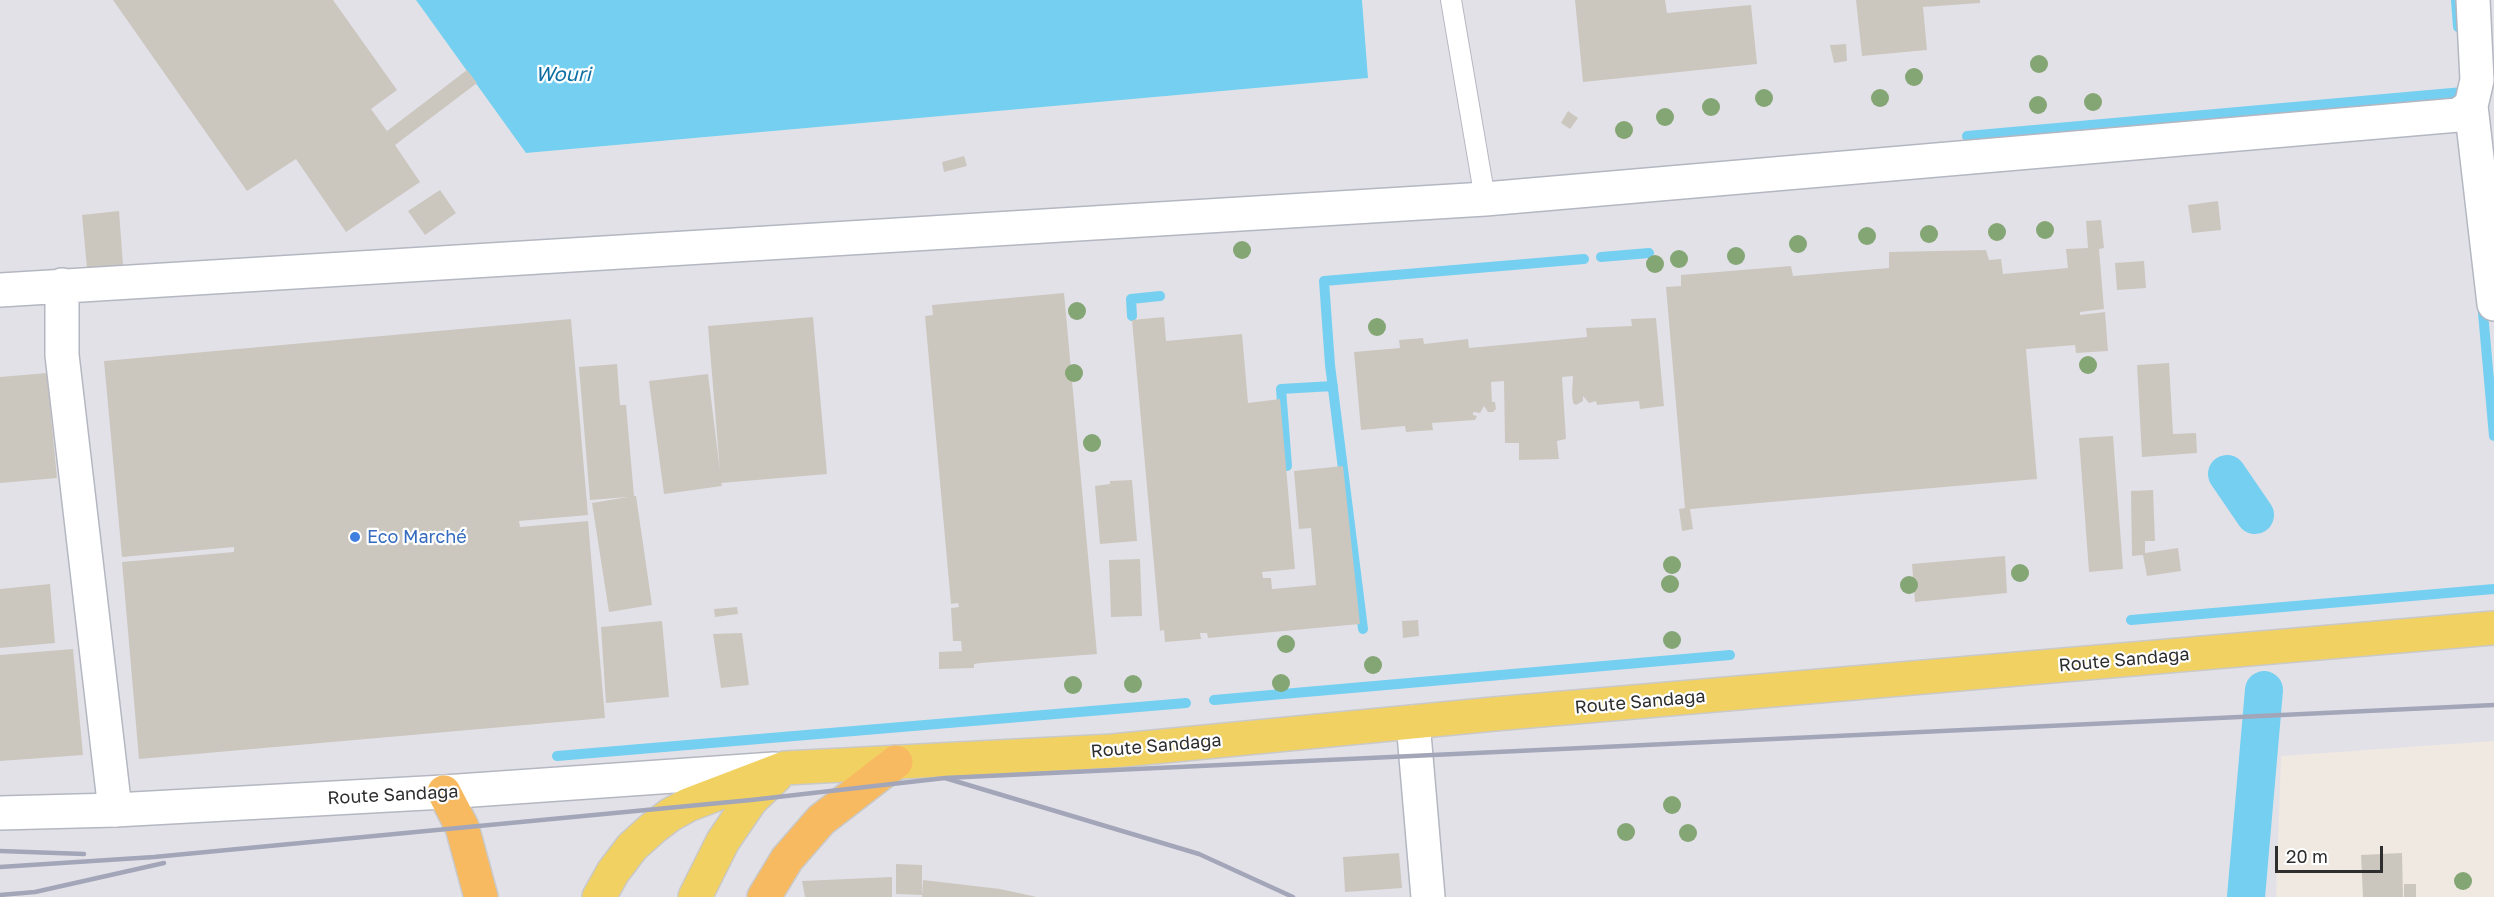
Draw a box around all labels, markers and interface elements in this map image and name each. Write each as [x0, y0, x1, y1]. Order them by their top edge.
water label: Wouri [535, 63, 591, 87]
place label: Eco Marché [367, 526, 467, 548]
marker: Eco Marché [348, 530, 362, 544]
street label: Route Sandaga [2058, 644, 2190, 676]
street label: Route Sandaga [1574, 686, 1706, 718]
street label: Route Sandaga [1090, 730, 1222, 762]
street label: Route Sandaga [327, 781, 459, 809]
scale bar [2278, 834, 2386, 872]
text: 20 m [2286, 845, 2328, 867]

